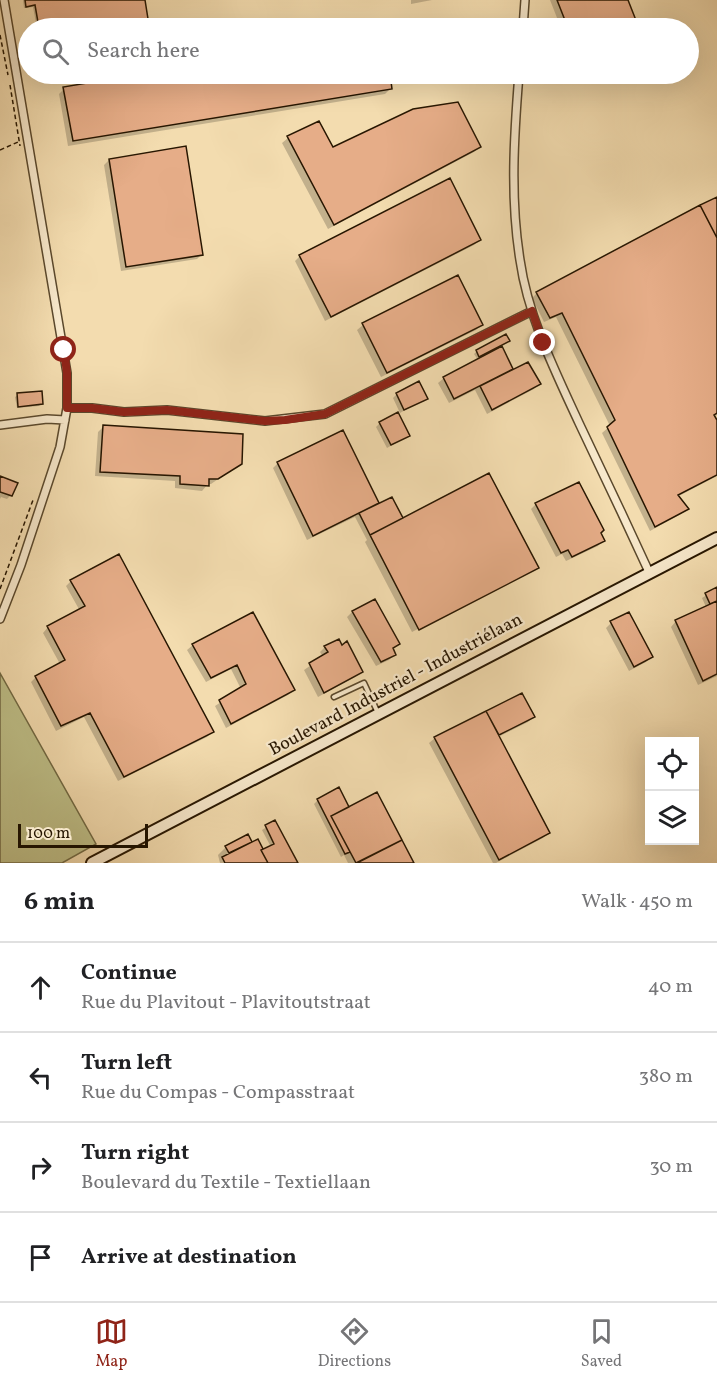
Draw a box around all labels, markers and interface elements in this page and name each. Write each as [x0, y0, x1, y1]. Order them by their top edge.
search box [18, 18, 699, 84]
icon: search [39, 35, 72, 68]
text: Search here [87, 36, 200, 67]
route end [529, 329, 555, 355]
route start [50, 336, 76, 362]
street label: Boulevard Industriel - Industriélaan [265, 607, 527, 763]
map controls [645, 737, 699, 845]
button: locate [645, 737, 699, 791]
button: layers [645, 791, 699, 845]
scale bar [18, 821, 148, 848]
text: 100 m [27, 823, 70, 845]
text: 6 min [24, 884, 95, 920]
text: Walk · 450 m [581, 888, 693, 916]
text: Continue [81, 958, 177, 989]
icon: ahead [24, 971, 57, 1004]
text: 40 m [648, 973, 693, 1001]
text: Rue du Plavitout - Plavitoutstraat [81, 989, 371, 1017]
text: Turn left [81, 1048, 172, 1079]
icon: left [24, 1061, 57, 1094]
text: 380 m [639, 1063, 693, 1091]
text: Rue du Compas - Compasstraat [81, 1079, 355, 1107]
text: Turn right [81, 1138, 189, 1169]
icon: right [24, 1151, 57, 1184]
text: 30 m [649, 1153, 693, 1181]
text: Boulevard du Textile - Textiellaan [81, 1169, 371, 1197]
icon: arrive [24, 1241, 57, 1274]
text: Arrive at destination [81, 1242, 297, 1273]
tab: Map [95, 1315, 128, 1373]
tab: Directions [318, 1315, 391, 1373]
tab: Saved [581, 1315, 622, 1373]

